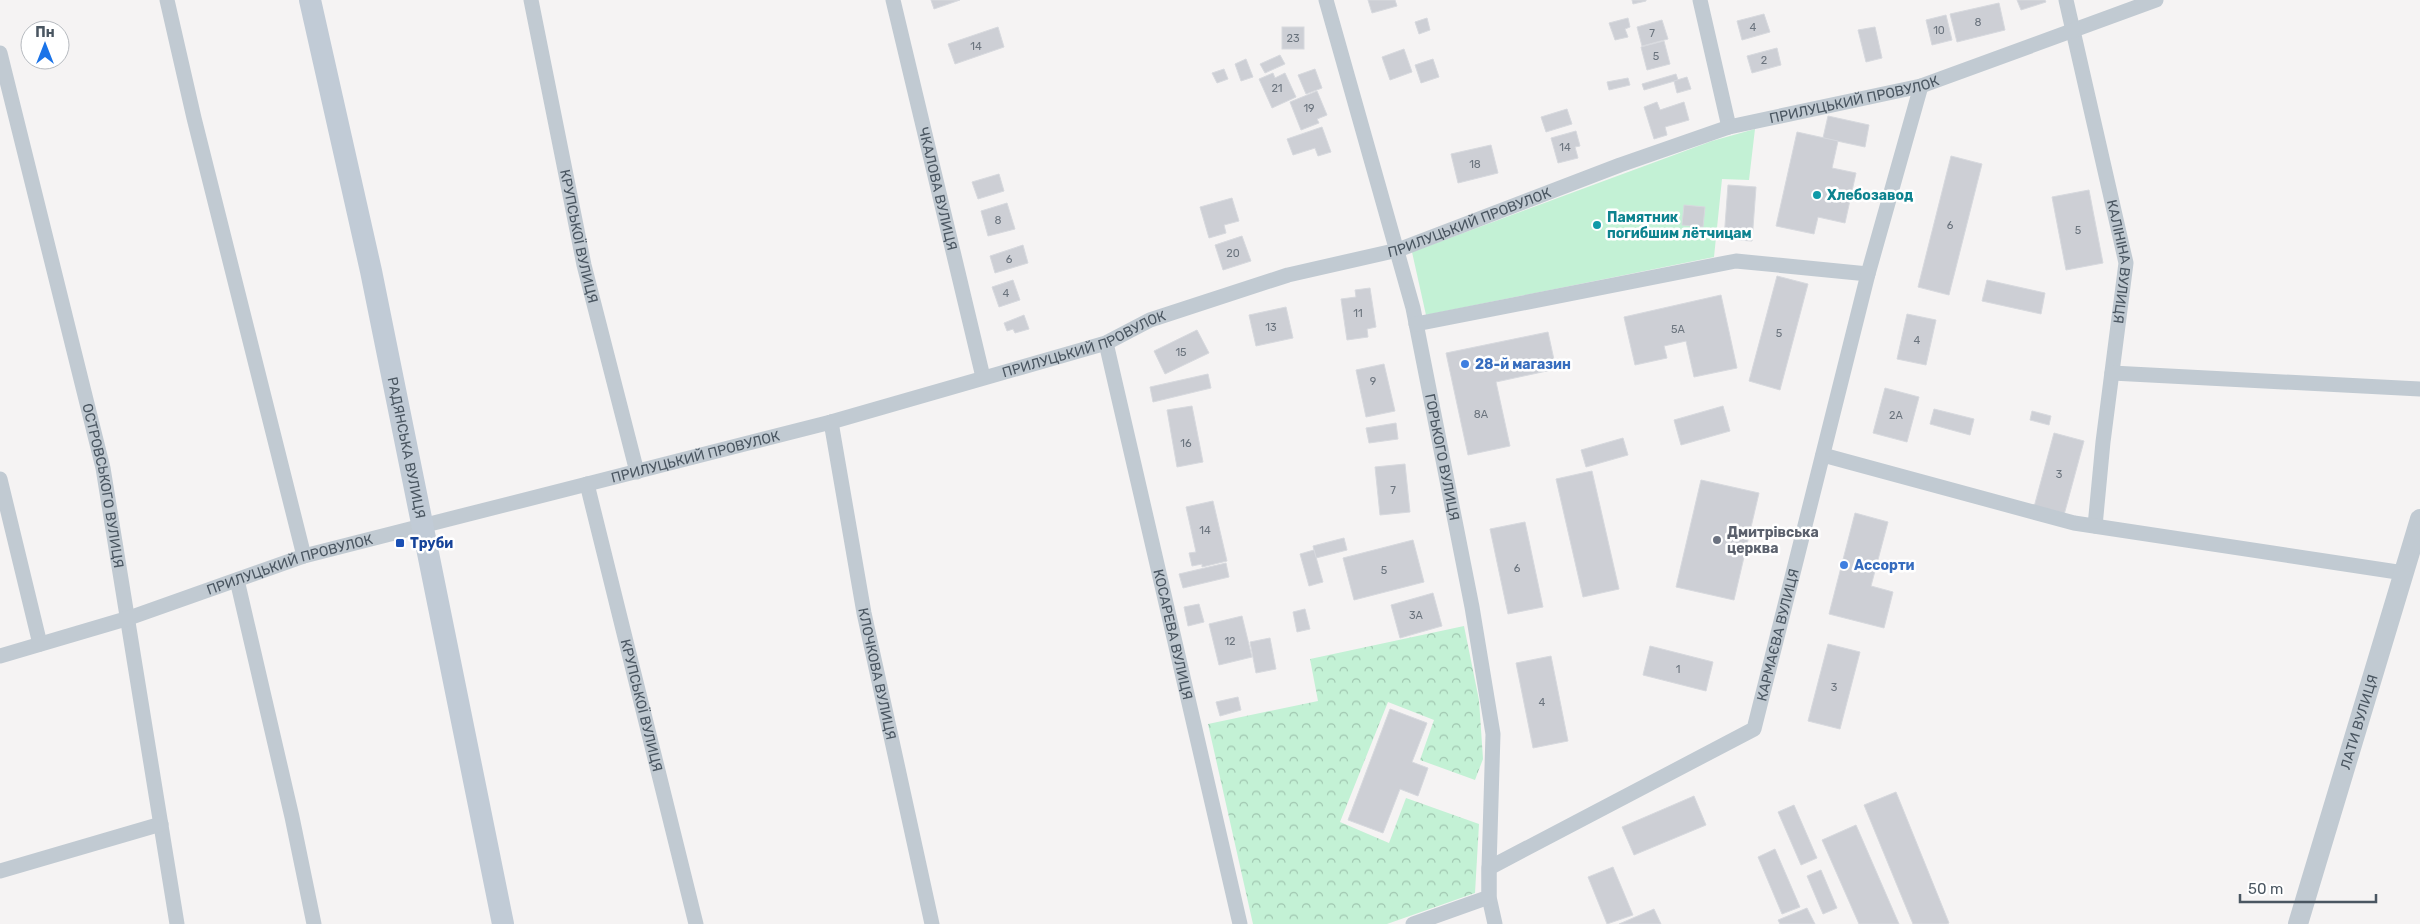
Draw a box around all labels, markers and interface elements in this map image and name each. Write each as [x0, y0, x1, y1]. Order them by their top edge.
house number: 8 [1975, 16, 1982, 29]
north arrow [20, 20, 70, 70]
house number: 4 [1750, 21, 1757, 34]
text: Пн [35, 24, 55, 41]
house number: 10 [1933, 24, 1945, 37]
house number: 7 [1649, 27, 1655, 40]
house number: 23 [1286, 32, 1300, 45]
house number: 14 [970, 40, 982, 53]
house number: 5 [1653, 50, 1660, 63]
house number: 2 [1761, 54, 1767, 67]
street label: ПРИЛУЦЬКИЙ ПРОВУЛОК [1768, 72, 1942, 127]
house number: 21 [1271, 82, 1283, 95]
house number: 19 [1303, 102, 1315, 115]
street label: ЧКАЛОВА ВУЛИЦЯ [915, 126, 960, 252]
house number: 14 [1559, 141, 1571, 154]
house number: 18 [1469, 158, 1481, 171]
street label: КРУПСЬКОЇ ВУЛИЦЯ [556, 168, 601, 305]
street label: ПРИЛУЦЬКИЙ ПРОВУЛОК [1386, 184, 1554, 261]
place label: Хлебозавод [1827, 187, 1913, 204]
marker: Хлебозавод [1811, 189, 1823, 201]
street label: КАЛІНІНА ВУЛИЦЯ [2103, 198, 2134, 325]
place label: Памятник погибшим лётчицам [1607, 209, 1752, 242]
house number: 8 [995, 214, 1002, 227]
marker: Памятник погибшим лётчицам [1591, 219, 1603, 231]
house number: 6 [1947, 219, 1954, 232]
house number: 5 [2075, 224, 2082, 237]
house number: 20 [1226, 247, 1240, 260]
house number: 6 [1006, 253, 1013, 266]
house number: 4 [1003, 287, 1010, 300]
street label: ПРИЛУЦЬКИЙ ПРОВУЛОК [1000, 307, 1168, 381]
house number: 11 [1353, 307, 1363, 320]
house number: 13 [1265, 321, 1277, 334]
house number: 5А [1671, 323, 1686, 336]
house number: 5 [1776, 327, 1783, 340]
house number: 4 [1914, 334, 1921, 347]
house number: 15 [1175, 346, 1187, 359]
place label: 28-й магазин [1475, 356, 1571, 373]
marker: 28-й магазин [1459, 358, 1471, 370]
street label: РАДЯНСЬКА ВУЛИЦЯ [384, 375, 429, 520]
house number: 9 [1370, 375, 1376, 388]
street label: ГОРЬКОГО ВУЛИЦЯ [1421, 392, 1463, 522]
street label: ОСТРОВСЬКОГО ВУЛИЦЯ [78, 402, 127, 569]
house number: 8А [1474, 408, 1489, 421]
house number: 2А [1889, 409, 1904, 422]
street label: ПРИЛУЦЬКИЙ ПРОВУЛОК [609, 427, 782, 487]
house number: 16 [1180, 437, 1192, 450]
house number: 3 [2056, 468, 2063, 481]
house number: 7 [1390, 484, 1396, 497]
house number: 14 [1199, 524, 1211, 537]
place label: Дмитрівська церква [1727, 524, 1819, 557]
street label: ПРИЛУЦЬКИЙ ПРОВУЛОК [204, 531, 375, 599]
marker: Дмитрівська церква [1711, 534, 1723, 546]
place label: Труби [410, 535, 453, 552]
marker: Труби [394, 537, 406, 549]
place label: Ассорти [1854, 557, 1915, 574]
marker: Ассорти [1838, 559, 1850, 571]
house number: 6 [1514, 562, 1521, 575]
house number: 5 [1381, 564, 1388, 577]
street label: КАРМАЄВА ВУЛИЦЯ [1753, 567, 1803, 703]
street label: КОСАРЕВА ВУЛИЦЯ [1149, 568, 1196, 701]
street label: КЛОЧКОВА ВУЛИЦЯ [854, 607, 899, 741]
house number: 3А [1409, 609, 1424, 622]
house number: 12 [1224, 635, 1236, 648]
street label: КРУПСЬКОЇ ВУЛИЦЯ [617, 637, 666, 774]
house number: 1 [1676, 663, 1680, 676]
street label: ЛАТИ ВУЛИЦЯ [2337, 673, 2382, 772]
house number: 3 [1831, 681, 1838, 694]
house number: 4 [1539, 696, 1546, 709]
scale bar [2240, 872, 2376, 904]
text: 50 m [2248, 880, 2283, 898]

